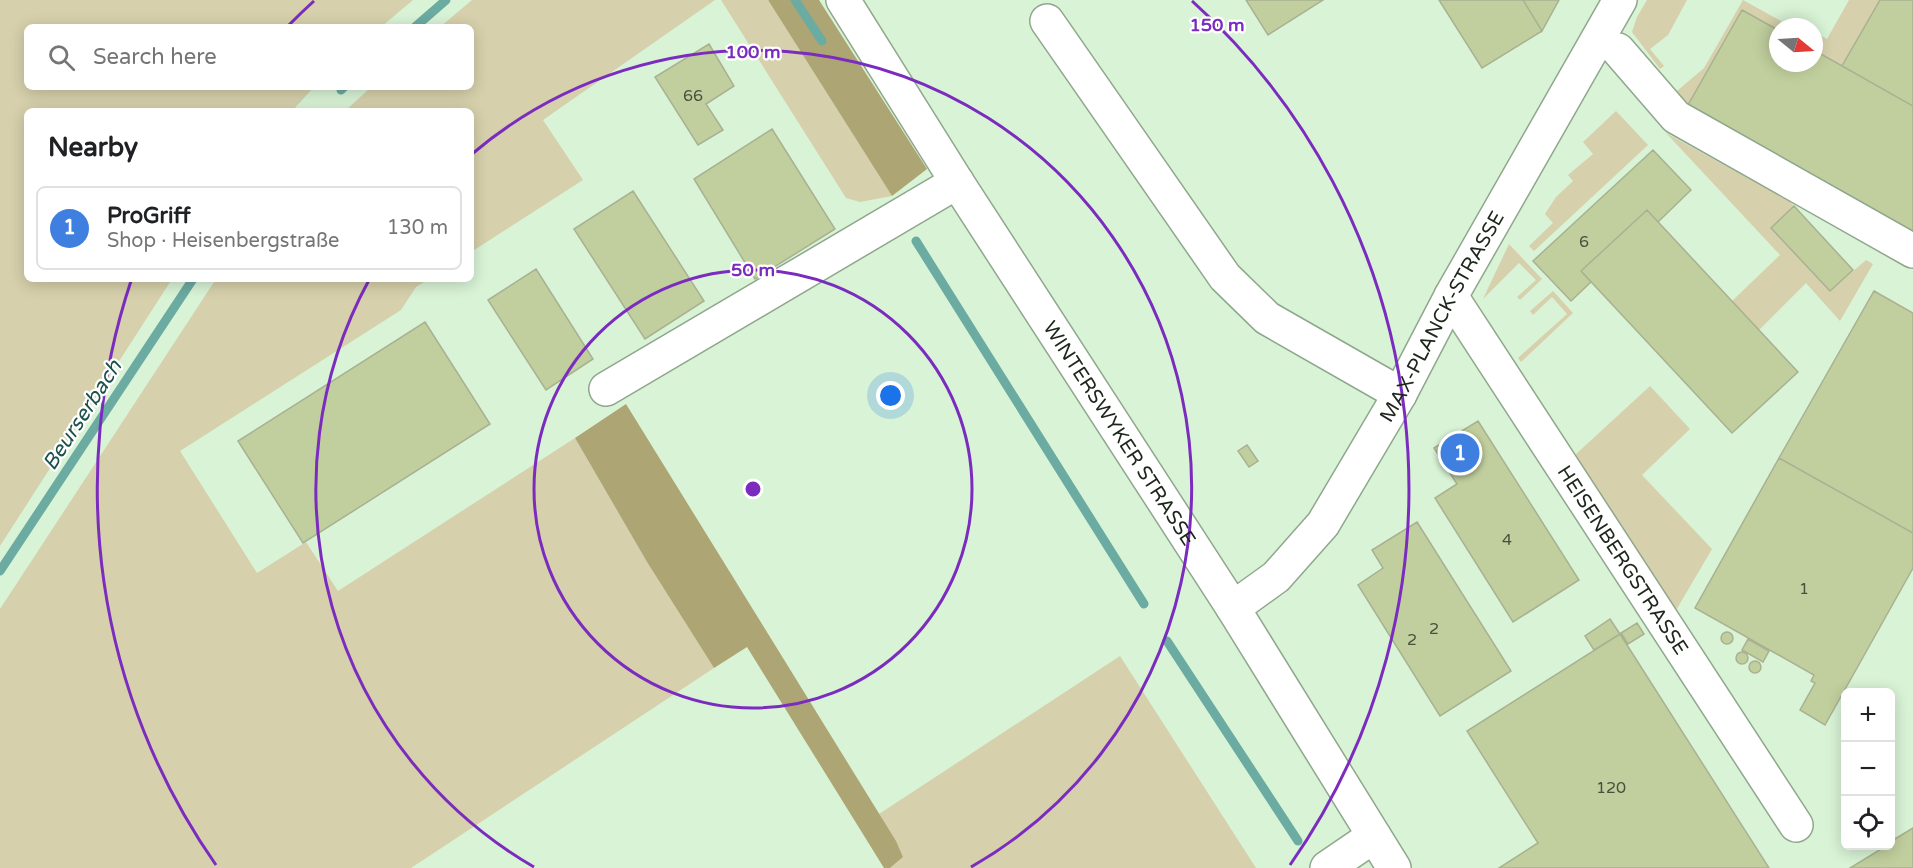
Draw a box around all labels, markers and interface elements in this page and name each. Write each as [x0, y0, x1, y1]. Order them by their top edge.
text: 150 m [1189, 14, 1245, 36]
north arrow [1769, 18, 1823, 72]
search box [24, 24, 474, 90]
icon: search [45, 41, 78, 74]
text: 100 m [725, 41, 781, 63]
text: Search here [93, 44, 217, 70]
house number: 66 [683, 86, 703, 106]
text: Nearby [48, 132, 138, 163]
text: ProGriff [107, 203, 191, 229]
street label: MAX-PLANCK-STRASSE [1375, 207, 1510, 427]
text: 1 [63, 216, 76, 240]
text: 130 m [387, 216, 448, 240]
text: Shop · Heisenbergstraße [107, 229, 339, 253]
house number: 6 [1579, 232, 1589, 252]
text: 50 m [731, 259, 775, 281]
street label: WINTERSWYKER STRASSE [1037, 317, 1200, 550]
water label: Beurserbach [38, 355, 128, 475]
your location [876, 381, 905, 410]
pin: 1 [1440, 430, 1480, 476]
street label: HEISENBERGSTRASSE [1552, 461, 1693, 660]
centre of rings [743, 479, 763, 499]
house number: 4 [1502, 530, 1512, 550]
house number: 1 [1799, 579, 1809, 599]
house number: 2 [1429, 619, 1439, 639]
house number: 2 [1407, 630, 1417, 650]
map controls [1841, 688, 1895, 850]
button: + [1841, 688, 1895, 742]
button: − [1841, 742, 1895, 796]
house number: 120 [1596, 778, 1626, 798]
button: locate [1841, 796, 1895, 850]

